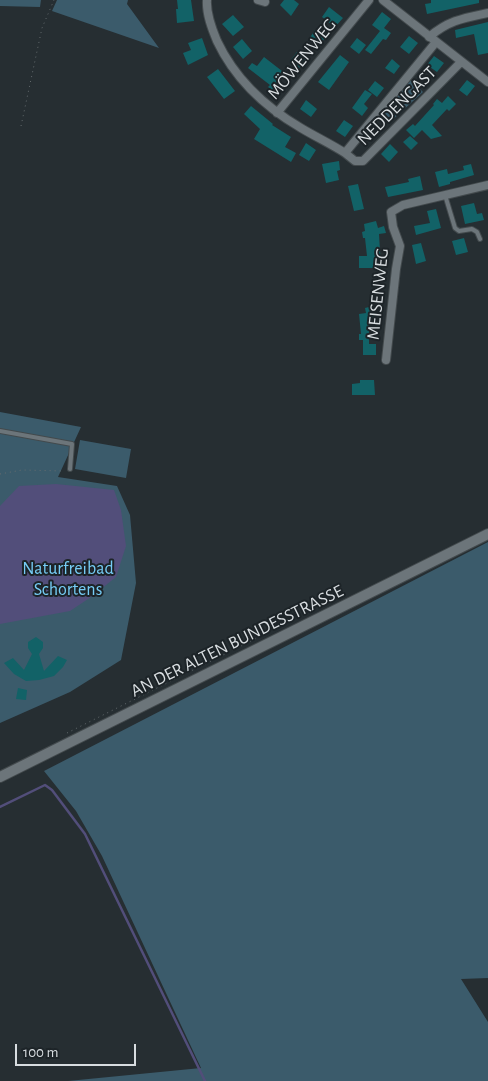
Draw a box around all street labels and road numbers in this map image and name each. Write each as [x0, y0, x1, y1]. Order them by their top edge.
street label: MÖWENWEG [263, 14, 341, 104]
street label: NEDDENGAST [353, 62, 441, 150]
street label: MEISENWEG [362, 247, 394, 341]
street label: AN DER ALTEN BUNDESSTRASSE [127, 580, 347, 702]

